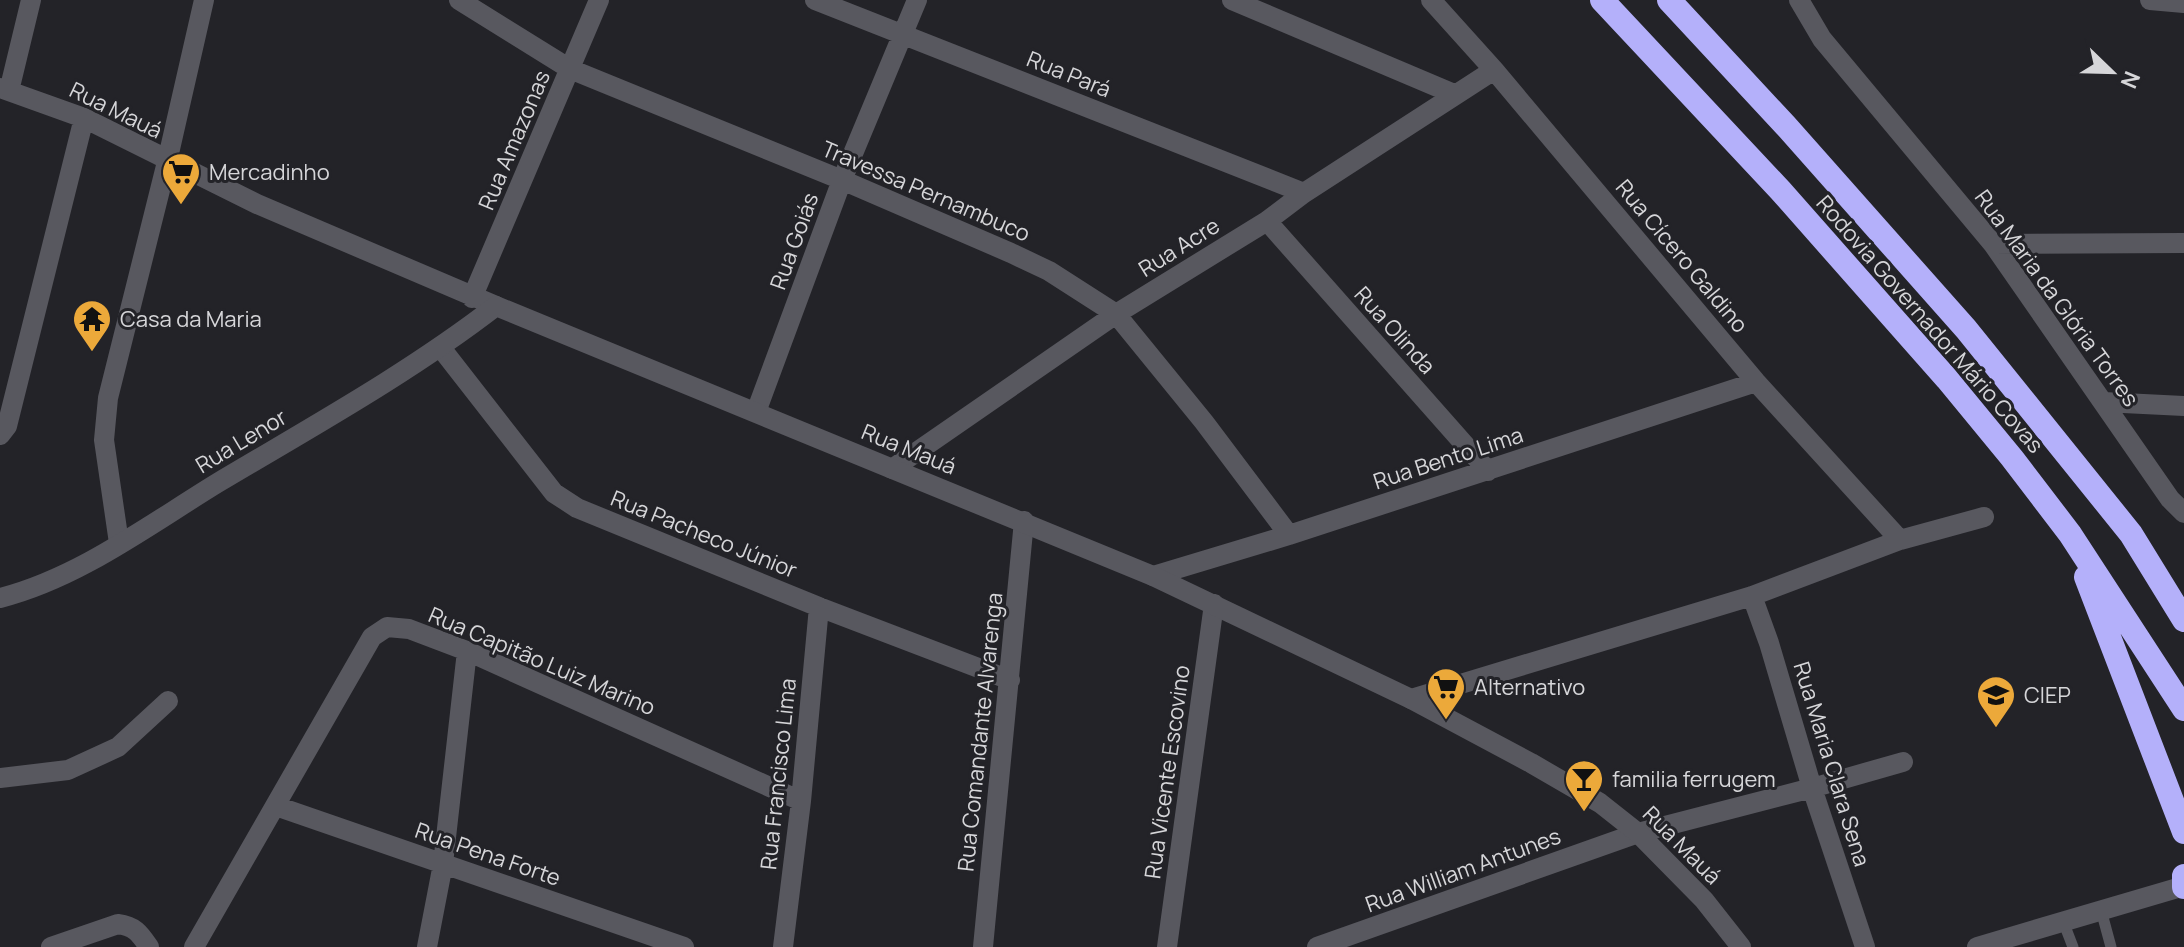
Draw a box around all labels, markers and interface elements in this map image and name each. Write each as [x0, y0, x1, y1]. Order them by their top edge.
north arrow [2072, 32, 2152, 112]
street label: Rua Pará [1022, 44, 1116, 104]
street label: Rua Amazonas [471, 66, 557, 214]
text: N [2114, 67, 2147, 93]
street label: Rua Mauá [65, 75, 167, 145]
street label: Travessa Pernambuco [817, 134, 1035, 248]
supermarket icon: Mercadinho [160, 151, 202, 206]
place label: Mercadinho [209, 157, 330, 187]
street label: Rua Cícero Galdino [1609, 173, 1755, 339]
street label: Rua Maria da Glória Torres [1968, 183, 2146, 413]
street label: Rua Goiás [763, 188, 825, 294]
street label: Rodovia Governador Mário Covas [1810, 189, 2050, 459]
street label: Rua Acre [1133, 210, 1225, 284]
street label: Rua Olinda [1348, 280, 1442, 380]
temple icon: Casa da Maria [71, 298, 113, 353]
place label: Casa da Maria [120, 304, 262, 334]
street label: Rua Lenor [190, 402, 292, 480]
street label: Rua Mauá [857, 416, 961, 482]
street label: Rua Bento Lima [1369, 420, 1527, 496]
street label: Rua Pacheco Júnior [606, 483, 802, 585]
street label: Rua Comandante Alvarenga [950, 591, 1010, 873]
street label: Rua Capitão Luiz Marino [424, 600, 660, 722]
street label: Rua Maria Clara Sena [1787, 658, 1877, 870]
street label: Rua Vicente Escovino [1137, 663, 1197, 881]
supermarket icon: Alternativo [1425, 666, 1467, 721]
place label: Alternativo [1474, 672, 1585, 702]
school or university icon: CIEP [1975, 674, 2017, 729]
street label: Rua Francisco Lima [753, 677, 803, 871]
place label: CIEP [2024, 680, 2071, 710]
bar icon: familia ferrugem [1563, 758, 1605, 813]
place label: familia ferrugem [1612, 764, 1776, 794]
street label: Rua Mauá [1636, 799, 1728, 891]
street label: Rua Pena Forte [411, 815, 565, 893]
street label: Rua William Antunes [1361, 821, 1565, 919]

